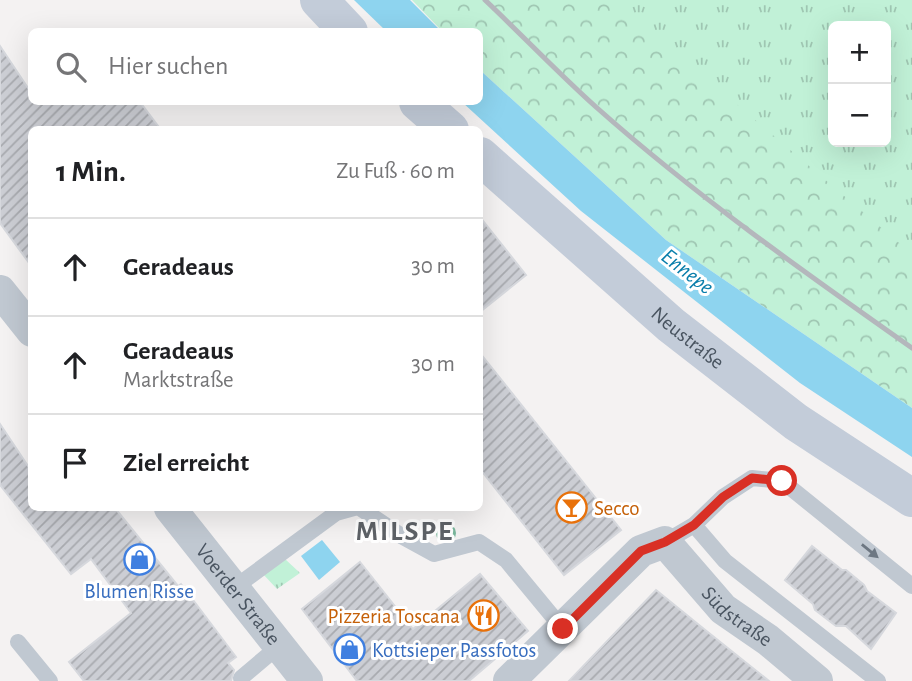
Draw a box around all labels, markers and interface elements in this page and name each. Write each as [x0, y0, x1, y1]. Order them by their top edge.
map controls [828, 21, 891, 147]
button: + [828, 21, 891, 84]
search box [28, 28, 483, 105]
icon: search [52, 48, 90, 86]
text: Hier suchen [108, 53, 229, 79]
button: − [828, 84, 891, 147]
text: 1 Min. [56, 157, 126, 187]
text: Zu Fuß · 60 m [336, 160, 455, 183]
water label: Ennepe [657, 245, 718, 300]
icon: ahead [56, 248, 94, 286]
text: Geradeaus [123, 254, 234, 280]
text: 30 m [411, 255, 455, 278]
street label: Neustraße [647, 302, 728, 373]
text: Geradeaus [123, 338, 234, 364]
icon: ahead [56, 346, 94, 384]
text: 30 m [411, 353, 455, 376]
text: Marktstraße [123, 369, 234, 392]
icon: arrive [56, 444, 94, 482]
text: Ziel erreicht [123, 450, 249, 476]
route start [766, 465, 797, 496]
bar icon: Secco [554, 491, 588, 525]
place label: Secco [594, 498, 640, 519]
district label: MILSPE [356, 518, 454, 546]
street label: Voerder Straße [192, 540, 285, 649]
shop icon: Blumen Risse [122, 542, 156, 576]
one-way arrow [860, 544, 878, 559]
place label: Blumen Risse [84, 581, 194, 602]
street label: Südstraße [698, 582, 776, 650]
restaurant icon: Pizzeria Toscana [466, 599, 500, 633]
place label: Pizzeria Toscana [327, 606, 460, 627]
route end [547, 613, 578, 644]
shop icon: Kottsieper Passfotos [332, 633, 366, 667]
place label: Kottsieper Passfotos [372, 640, 536, 661]

